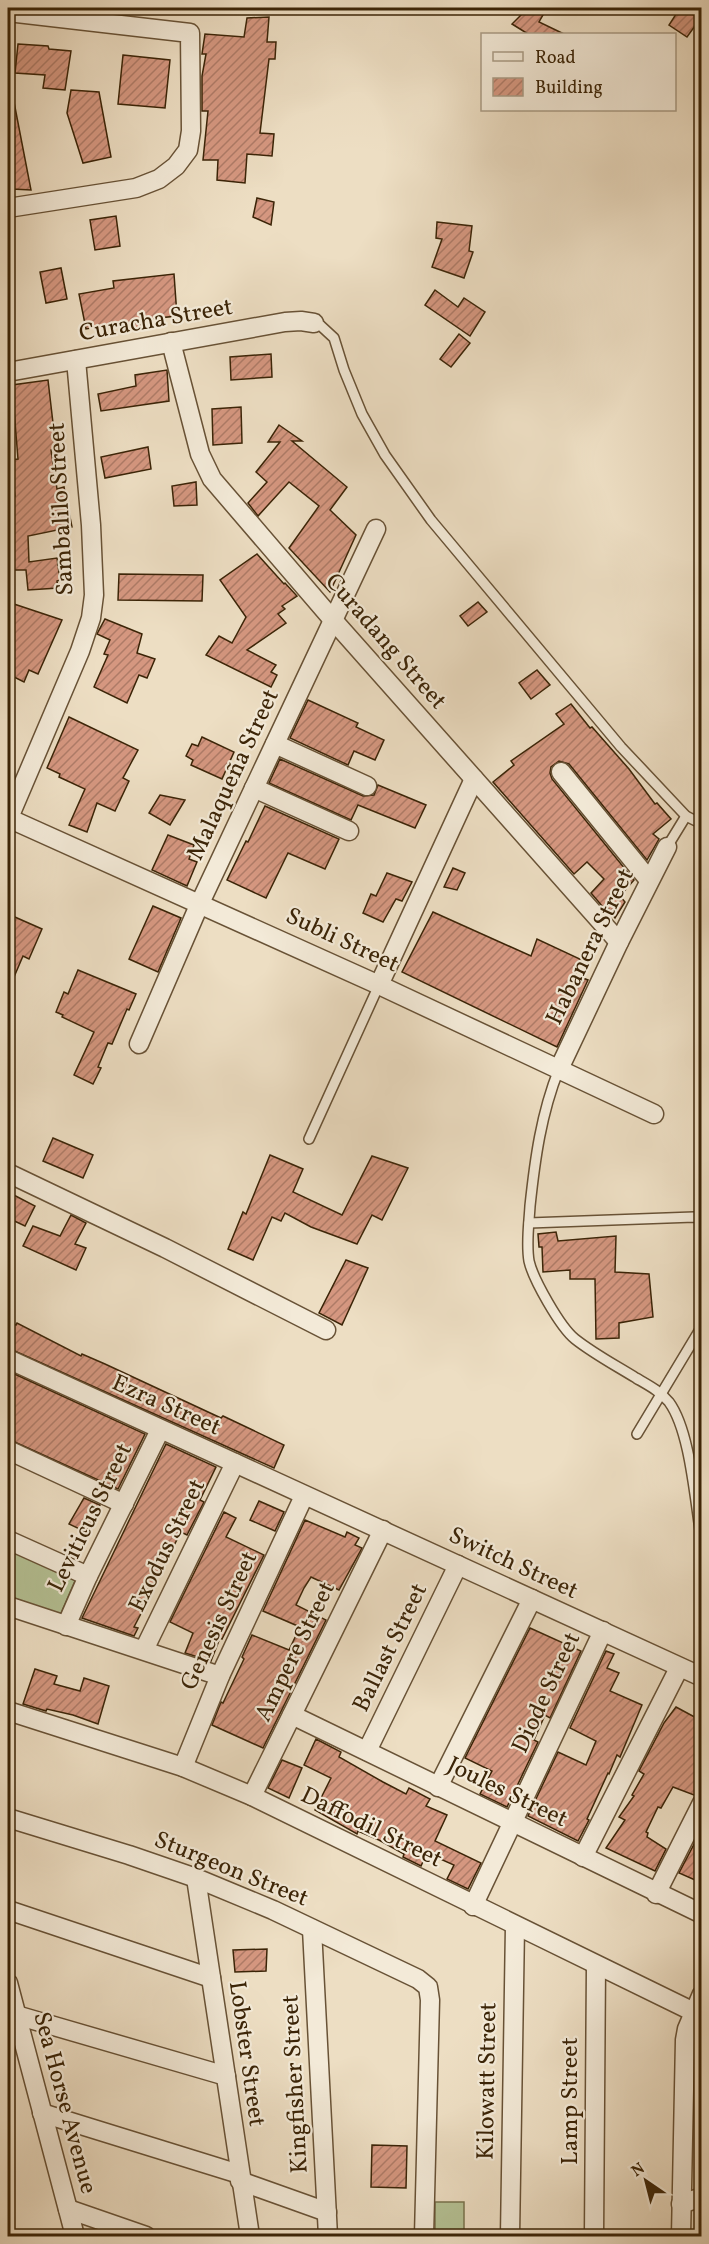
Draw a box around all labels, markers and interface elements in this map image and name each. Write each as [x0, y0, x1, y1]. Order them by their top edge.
legend [481, 33, 676, 111]
text: Road [535, 46, 576, 71]
text: Building [535, 76, 603, 101]
street label: Curacha Street [77, 291, 235, 351]
street label: Sambalilo Street [40, 421, 84, 597]
street label: Curadang Street [316, 566, 454, 718]
street label: Malaqueña Street [179, 684, 289, 866]
street label: Habanera Street [538, 863, 644, 1031]
street label: Subli Street [280, 900, 404, 982]
street label: Ezra Street [106, 1367, 226, 1445]
street label: Leviticus Street [40, 1438, 142, 1598]
street label: Exodus Street [121, 1474, 215, 1618]
street label: Switch Street [443, 1519, 583, 1609]
street label: Genesis Street [173, 1546, 267, 1696]
street label: Ampere Street [247, 1576, 345, 1728]
street label: Ballast Street [345, 1578, 437, 1718]
street label: Diode Street [504, 1627, 590, 1759]
street label: Joules Street [441, 1749, 573, 1837]
street label: Daffodil Street [294, 1779, 448, 1877]
street label: Sturgeon Street [149, 1824, 313, 1916]
street label: Lobster Street [219, 1979, 273, 2129]
street label: Kingfisher Street [274, 1994, 318, 2174]
street label: Kilowatt Street [470, 2002, 506, 2160]
street label: Sea Horse Avenue [23, 2008, 105, 2198]
street label: Lamp Street [554, 2037, 588, 2165]
north arrow [616, 2151, 676, 2211]
text: N [627, 2158, 650, 2183]

